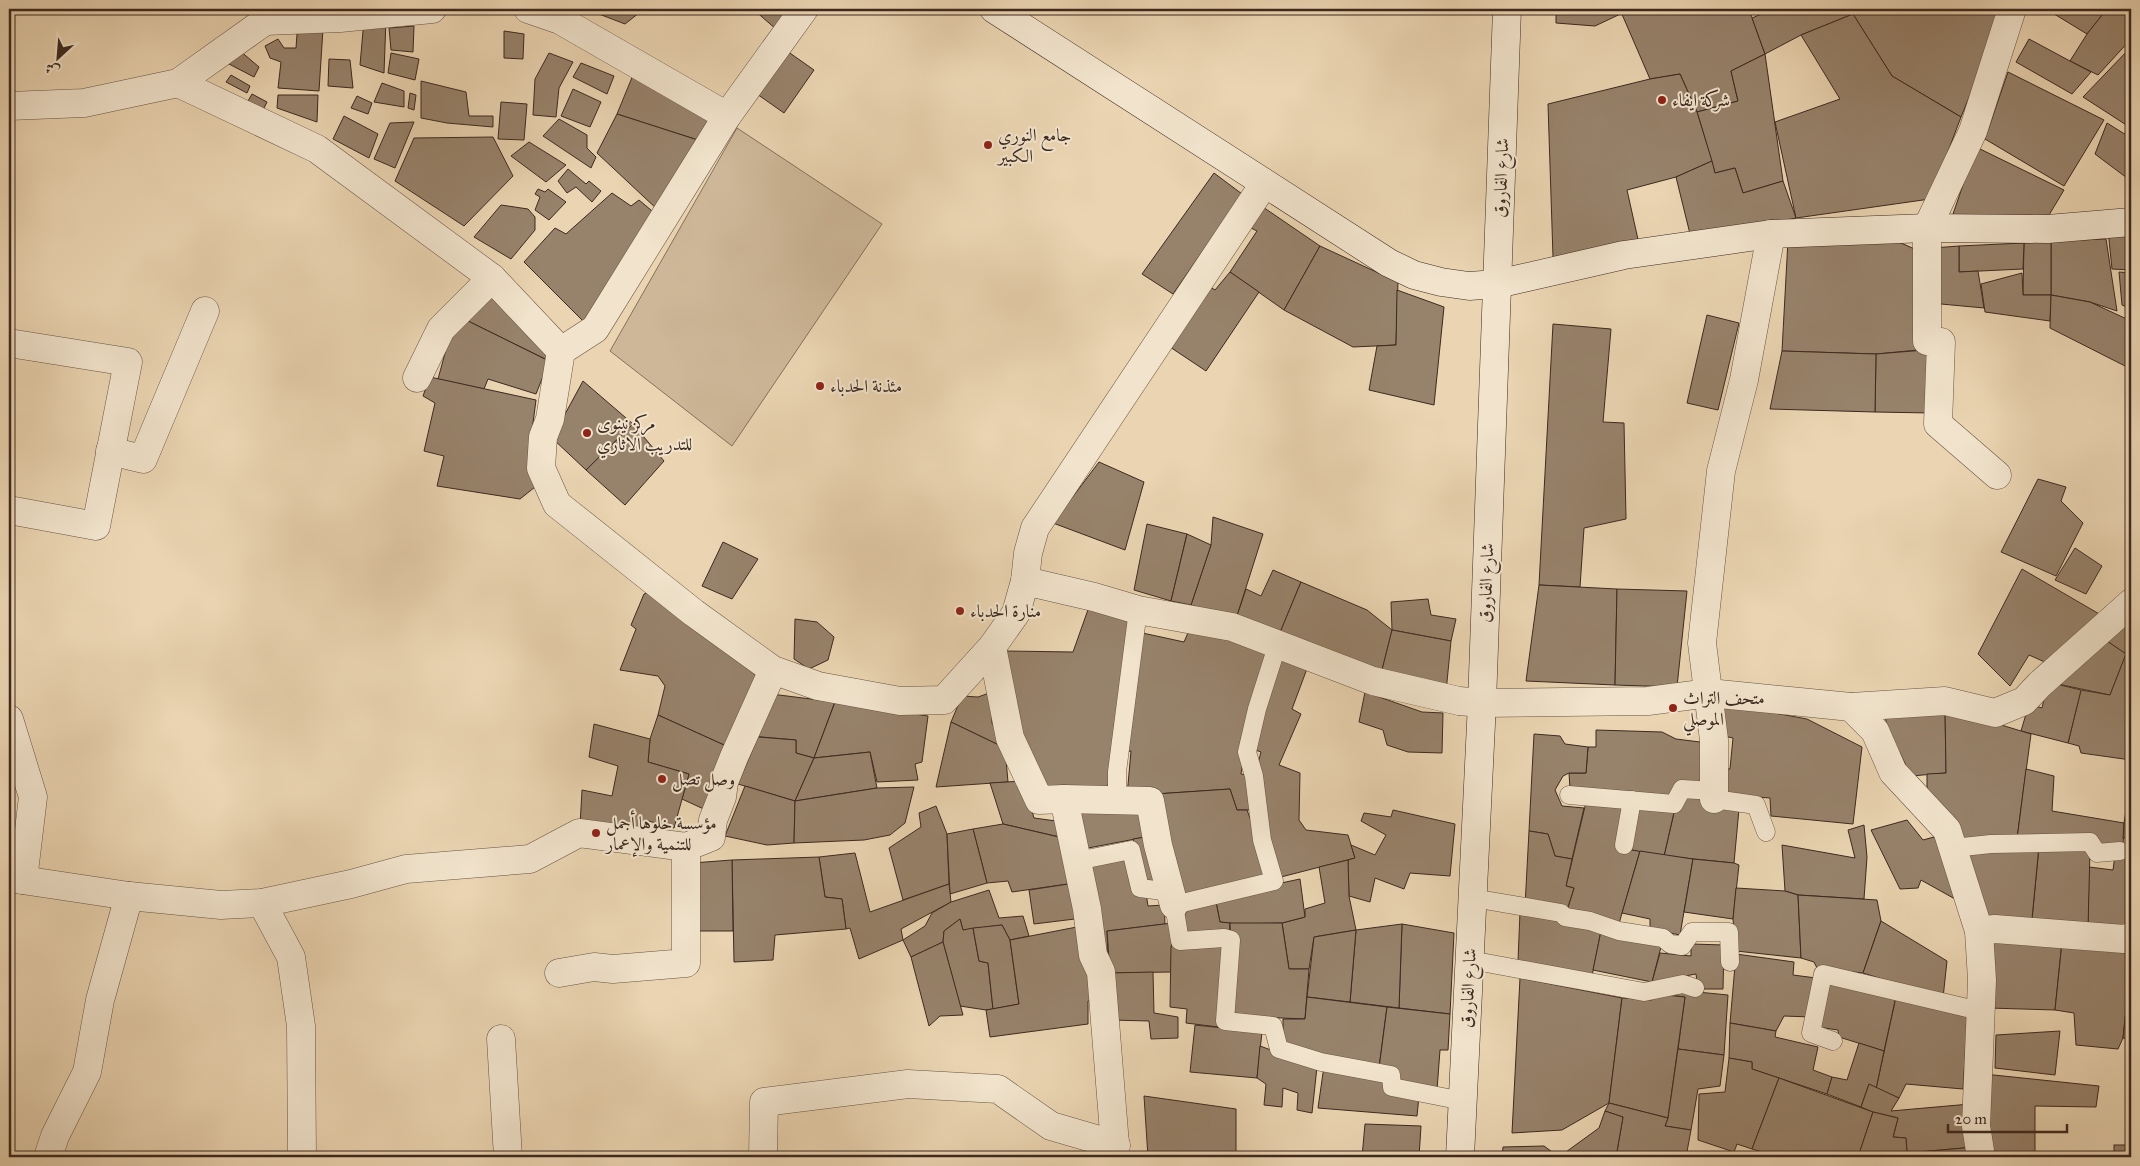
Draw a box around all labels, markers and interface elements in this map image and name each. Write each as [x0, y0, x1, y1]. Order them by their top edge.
north arrow [32, 32, 82, 82]
text: ش [42, 59, 62, 80]
place label: شركة ايفاء [1672, 89, 1730, 112]
marker: شركة ايفاء [1656, 94, 1668, 106]
place label: جامع النوري الكبير [996, 124, 1071, 167]
street label: شارع الفاروق [1489, 138, 1517, 218]
marker: جامع النوري الكبير [982, 139, 994, 151]
place label: مئذنة الحدباء [830, 375, 902, 397]
marker: مئذنة الحدباء [814, 380, 826, 392]
place label: مركز نينوى للتدريب الاثاري [597, 412, 692, 459]
marker: مركز نينوى للتدريب الاثاري [581, 427, 593, 439]
street label: شارع الفاروق [1474, 543, 1502, 623]
place label: منارة الحدباء [970, 600, 1041, 622]
marker: منارة الحدباء [954, 605, 966, 617]
place label: متحف التراث الموصلي [1683, 687, 1765, 736]
marker: متحف التراث الموصلي [1667, 702, 1679, 714]
place label: وصل تصل [672, 768, 735, 792]
marker: وصل تصل [656, 773, 668, 785]
place label: مؤسسة خلوها أجمل للتنمية والإعمار [604, 810, 717, 857]
marker: مؤسسة خلوها أجمل للتنمية والإعمار [590, 827, 602, 839]
street label: شارع الفاروق [1455, 948, 1485, 1029]
scale bar [1948, 1101, 2066, 1133]
text: 20 m [1955, 1110, 1987, 1128]

